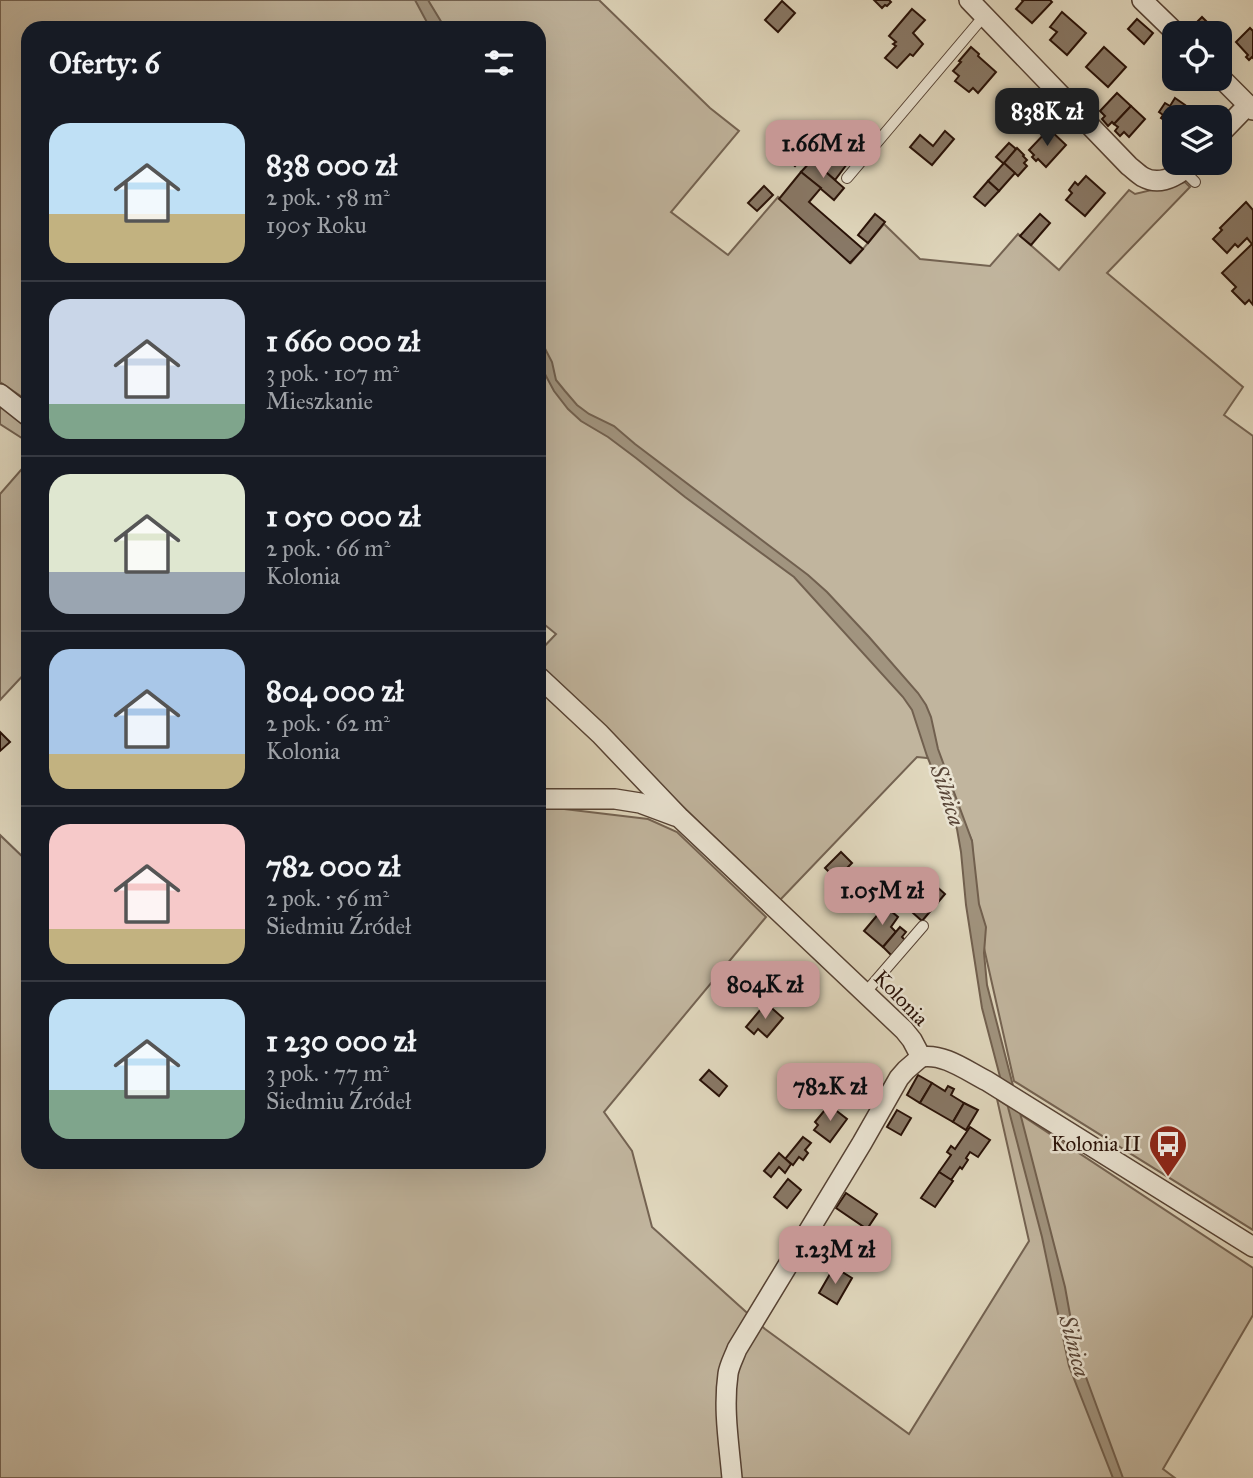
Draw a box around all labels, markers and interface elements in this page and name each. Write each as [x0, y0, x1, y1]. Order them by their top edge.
map controls [1162, 21, 1232, 175]
button: locate [1162, 21, 1232, 91]
icon: filters [480, 44, 518, 82]
text: Oferty: 6 [49, 45, 160, 81]
pin: 838K zł [982, 88, 1112, 148]
text: 838K zł [1011, 97, 1083, 125]
button: layers [1162, 105, 1232, 175]
pin: 1.66M zł [751, 120, 895, 180]
text: 1.66M zł [782, 129, 864, 157]
text: 838 000 zł [266, 147, 397, 183]
icon: home [105, 151, 189, 235]
text: 2 pok. · 58 m² [266, 183, 390, 211]
text: 1905 Roku [266, 211, 367, 239]
text: 1 660 000 zł [266, 323, 420, 359]
icon: home [105, 327, 189, 411]
text: 3 pok. · 107 m² [266, 359, 399, 387]
text: Mieszkanie [266, 387, 373, 415]
text: 1 050 000 zł [266, 498, 420, 534]
icon: home [105, 502, 189, 586]
text: 2 pok. · 66 m² [266, 534, 390, 562]
text: Kolonia [266, 562, 340, 590]
text: 804 000 zł [266, 673, 403, 709]
icon: home [105, 677, 189, 761]
text: 2 pok. · 62 m² [266, 709, 390, 737]
text: Kolonia [266, 737, 340, 765]
water label: Silnica [924, 760, 972, 830]
text: 782 000 zł [266, 848, 400, 884]
icon: home [105, 852, 189, 936]
pin: 1.05M zł [810, 867, 954, 927]
text: 1.05M zł [840, 876, 924, 904]
text: 2 pok. · 56 m² [266, 884, 389, 912]
text: Siedmiu Źródeł [266, 912, 411, 940]
pin: 804K zł [700, 962, 830, 1021]
street label: Kolonia [868, 965, 934, 1031]
text: 804K zł [727, 970, 803, 998]
text: 1 230 000 zł [266, 1023, 416, 1059]
icon: home [105, 1027, 189, 1111]
text: 3 pok. · 77 m² [266, 1059, 389, 1087]
pin: 782K zł [765, 1064, 895, 1123]
text: 782K zł [793, 1072, 867, 1100]
text: Siedmiu Źródeł [266, 1087, 411, 1115]
bus stop icon: Kolonia II [1147, 1123, 1189, 1178]
place label: Kolonia II [1051, 1131, 1141, 1157]
pin: 1.23M zł [763, 1226, 907, 1286]
text: 1.23M zł [795, 1235, 875, 1263]
water label: Silnica [1053, 1311, 1097, 1380]

